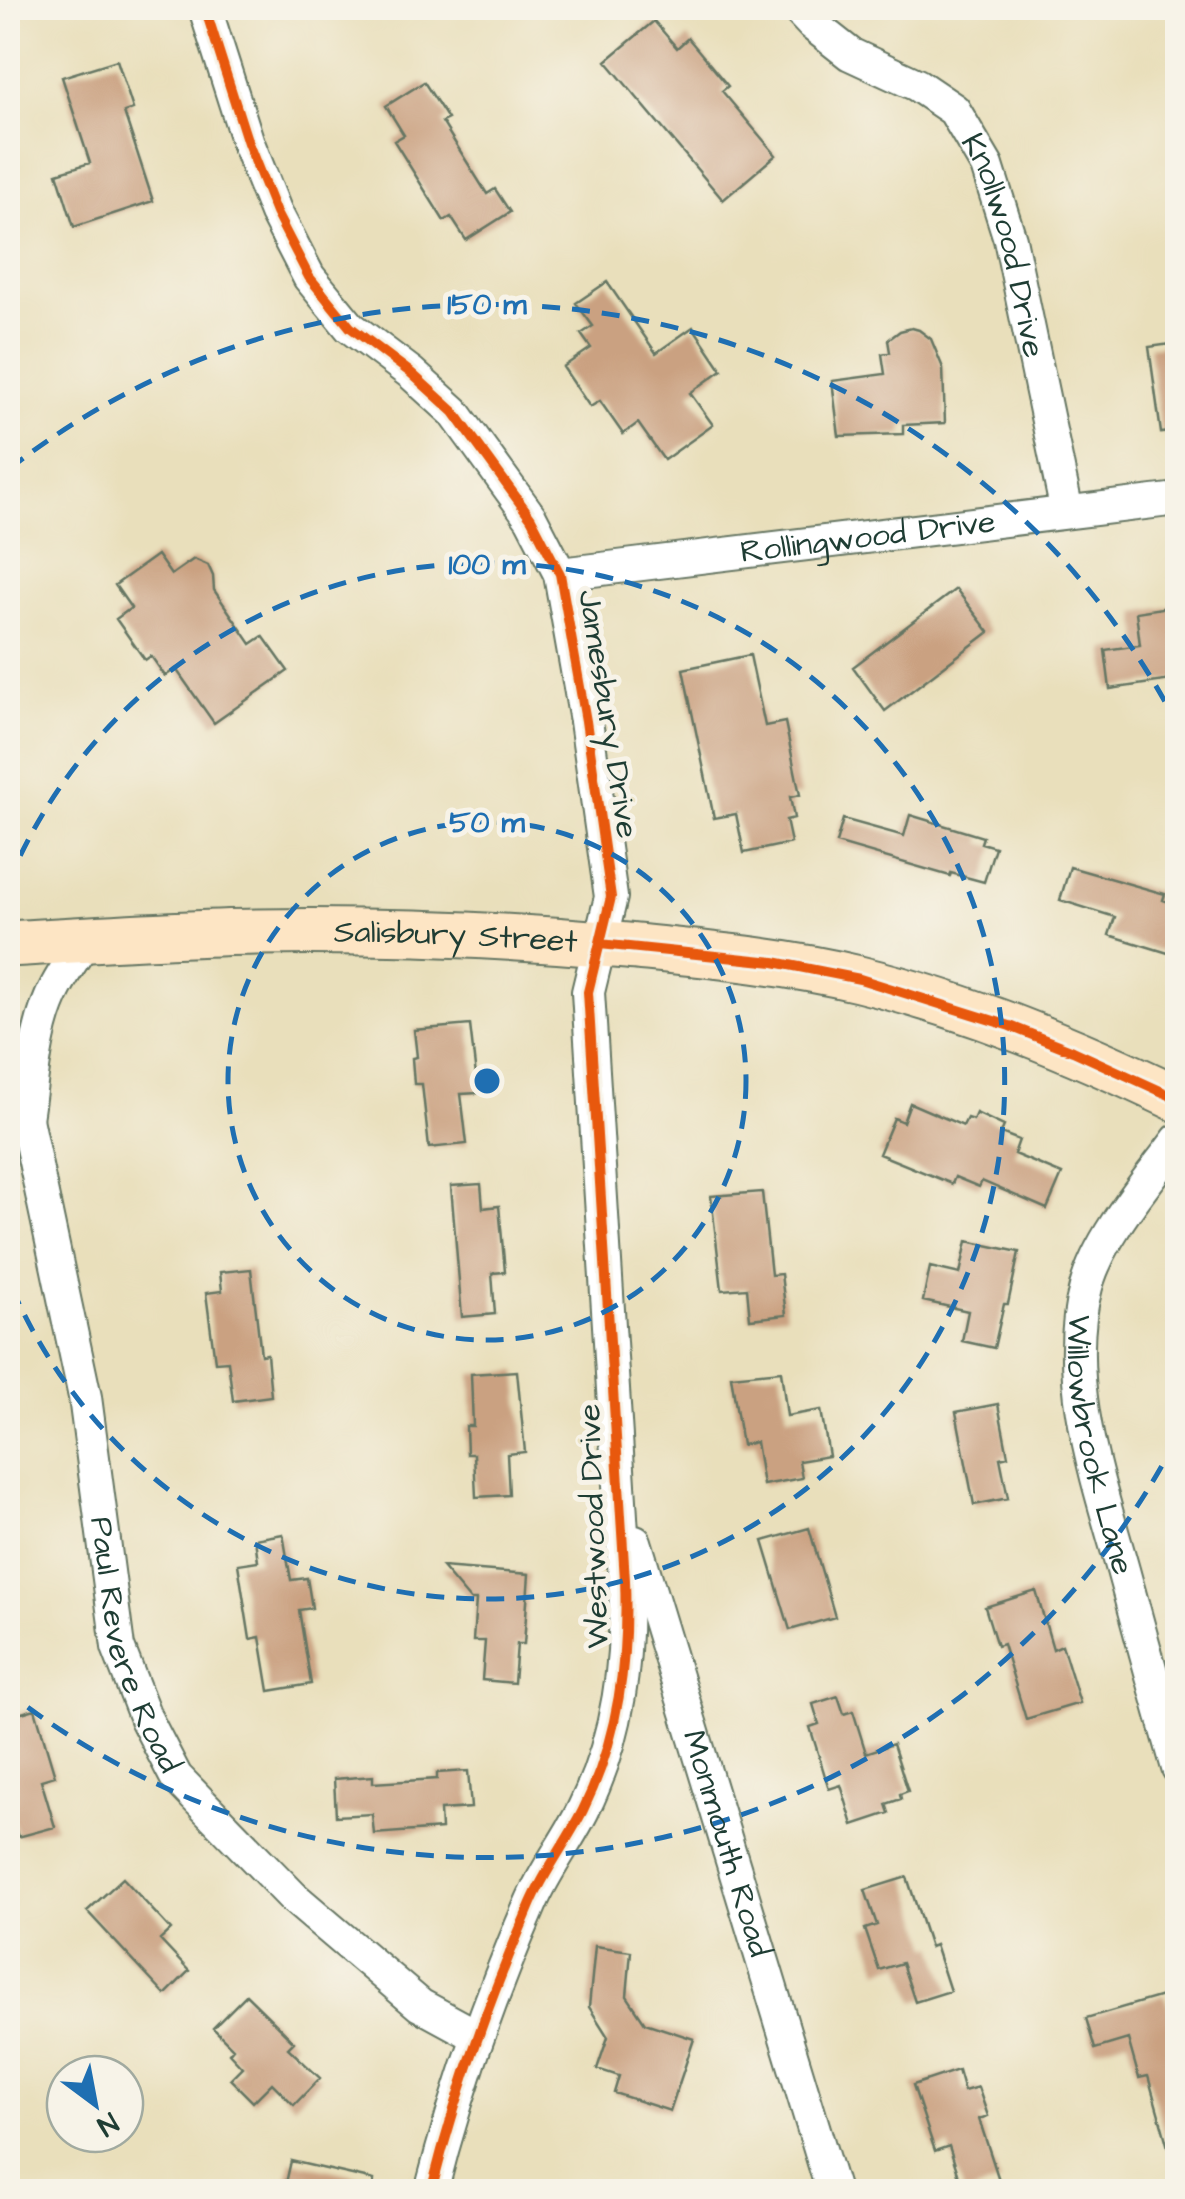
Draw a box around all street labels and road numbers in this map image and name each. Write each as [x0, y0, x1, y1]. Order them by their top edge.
street label: Knollwood Drive [950, 125, 1057, 362]
street label: Rollingwood Drive [738, 499, 998, 574]
street label: Jamesbury Drive [566, 587, 650, 841]
street label: Salisbury Street [334, 909, 579, 964]
street label: Willowbrook Lane [1055, 1313, 1146, 1580]
street label: Westwood Drive [567, 1403, 621, 1649]
street label: Paul Revere Road [79, 1514, 192, 1780]
street label: Monmouth Road [671, 1725, 783, 1962]

